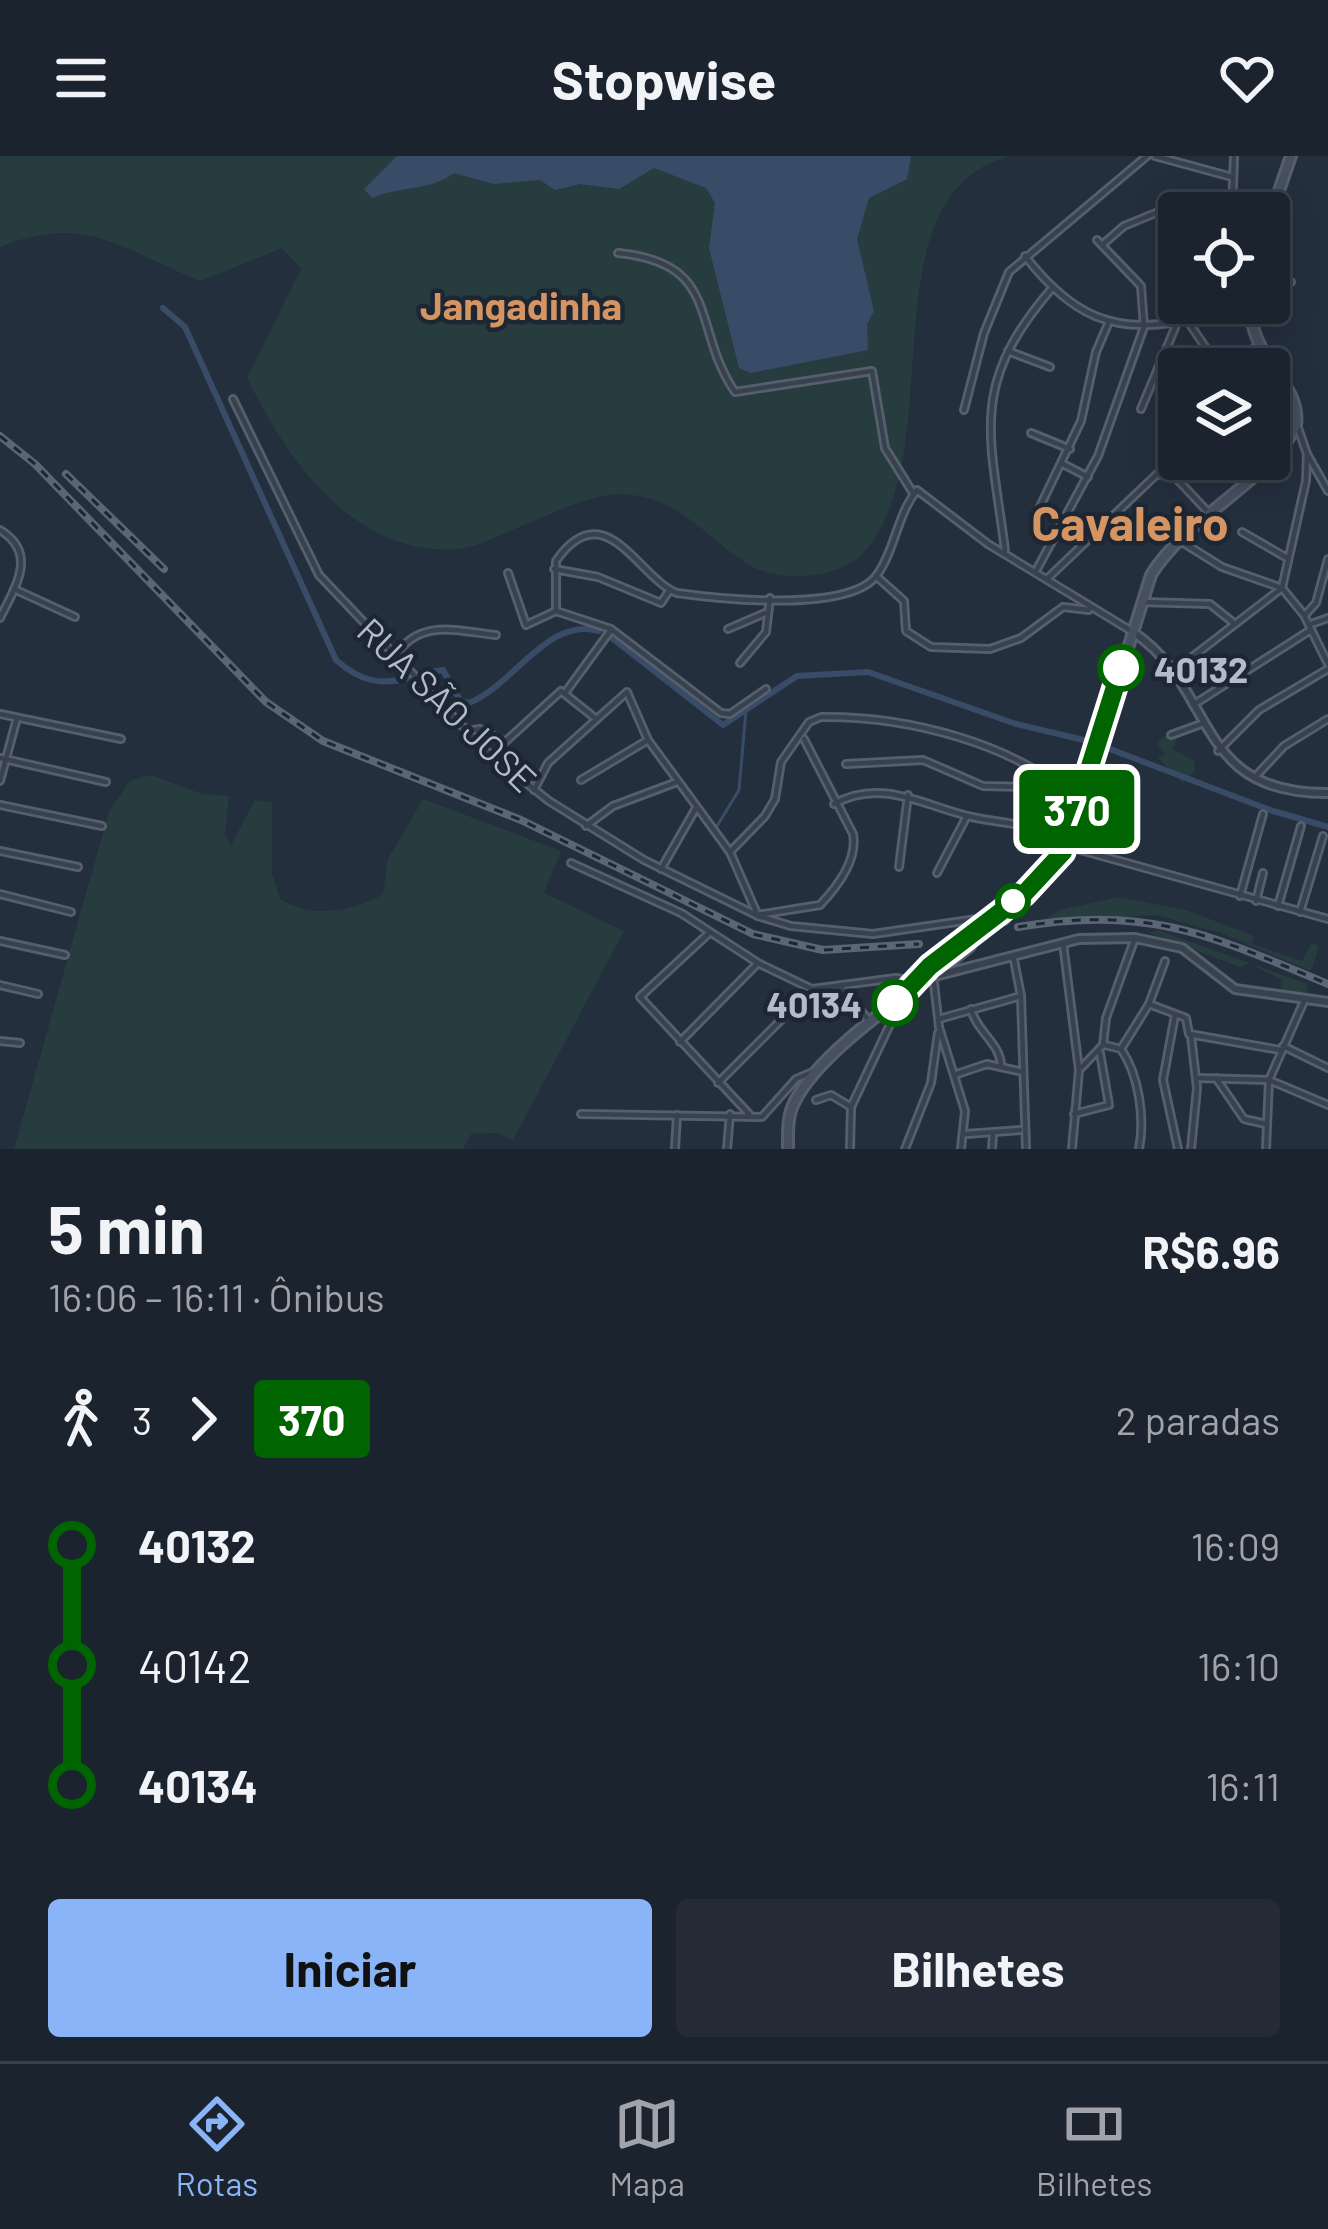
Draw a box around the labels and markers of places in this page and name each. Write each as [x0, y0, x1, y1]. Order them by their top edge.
marker: 40132 [1099, 646, 1143, 690]
place label: 40132 [1154, 647, 1248, 690]
unlabelled marker [997, 885, 1029, 917]
marker: 40134 [873, 981, 917, 1025]
place label: 40134 [766, 982, 862, 1025]

